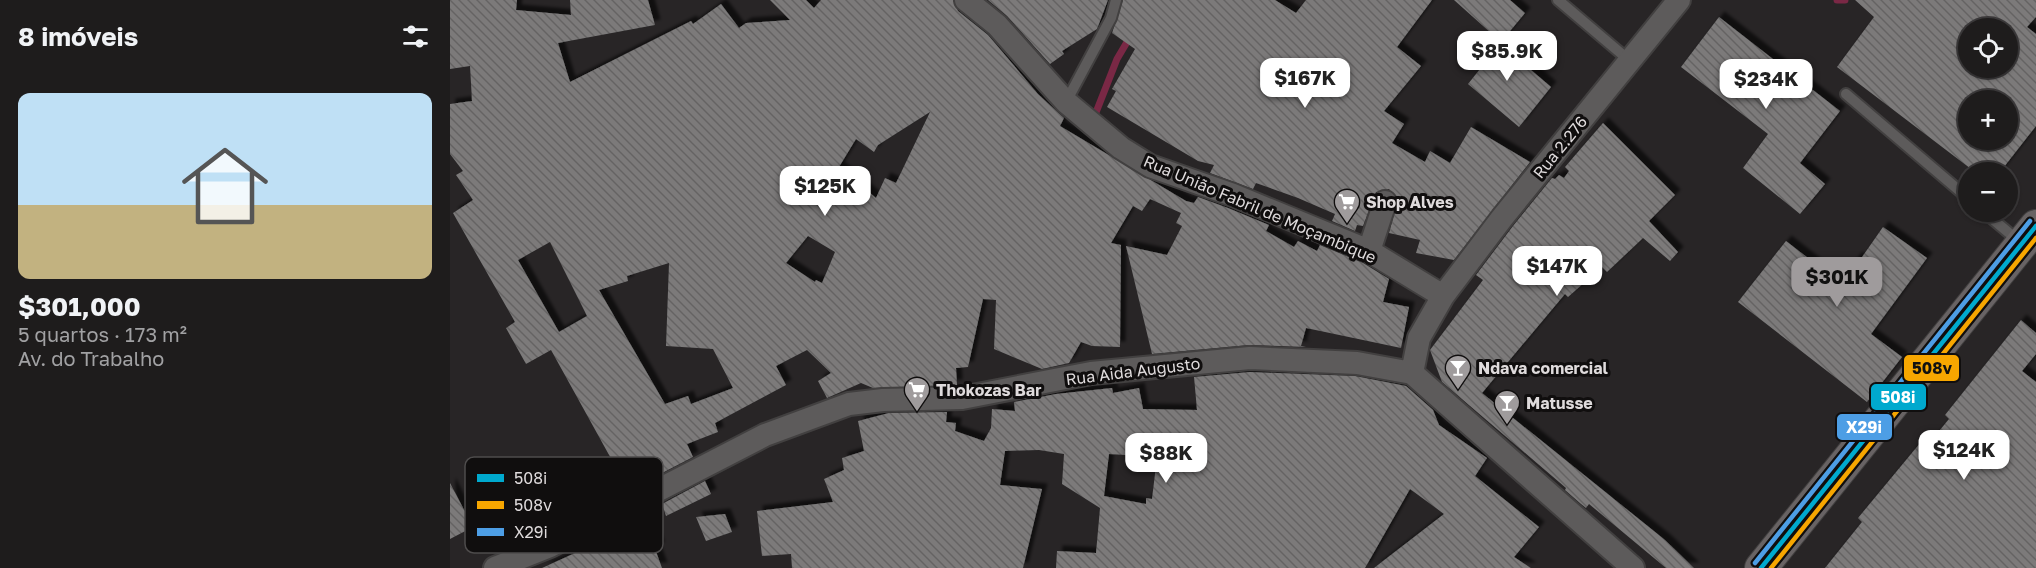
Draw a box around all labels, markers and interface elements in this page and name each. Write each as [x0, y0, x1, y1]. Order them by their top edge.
map controls [1958, 18, 2018, 222]
button: locate [1958, 18, 2018, 78]
icon: filters [399, 20, 432, 53]
text: 8 imóveis [18, 21, 138, 52]
pin: $85.9K [1458, 31, 1556, 82]
text: $85.9K [1471, 38, 1543, 62]
pin: $167K [1263, 58, 1347, 109]
pin: $234K [1724, 59, 1808, 110]
text: $167K [1274, 65, 1336, 89]
text: $234K [1734, 66, 1798, 90]
button: + [1958, 90, 2018, 150]
street label: Rua 2.276 [1529, 112, 1591, 182]
icon: home [171, 132, 279, 240]
street label: Rua União Fabril de Moçambique [1141, 151, 1379, 267]
button: − [1958, 162, 2018, 222]
pin: $125K [783, 166, 867, 217]
text: $125K [794, 173, 856, 197]
supermarket icon: Shop Alves [1332, 187, 1362, 225]
place label: Shop Alves [1366, 192, 1454, 212]
pin: $147K [1515, 246, 1599, 297]
text: $147K [1526, 253, 1588, 277]
pin: $301K [1795, 257, 1879, 308]
text: $301K [1805, 264, 1869, 288]
text: $301,000 [18, 291, 141, 322]
text: 5 quartos · 173 m² [18, 322, 187, 346]
text: Av. do Trabalho [18, 346, 164, 370]
street label: Rua Aida Augusto [1065, 353, 1201, 389]
bar icon: Ndava comercial [1443, 353, 1473, 391]
line badge: 508v [1903, 354, 1960, 382]
place label: Ndava comercial [1478, 358, 1608, 378]
text: 508v [1912, 358, 1952, 378]
supermarket icon: Thokozas Bar [902, 375, 932, 413]
place label: Thokozas Bar [936, 380, 1041, 400]
line badge: 508i [1870, 383, 1927, 411]
text: 508i [1881, 387, 1915, 407]
bar icon: Matusse [1492, 388, 1522, 426]
place label: Matusse [1526, 393, 1593, 413]
line badge: X29i [1836, 413, 1893, 441]
text: X29i [1846, 417, 1882, 437]
pin: $124K [1922, 430, 2006, 481]
pin: $88K [1130, 433, 1202, 484]
text: $124K [1933, 437, 1995, 461]
text: $88K [1139, 440, 1193, 464]
legend [465, 457, 663, 553]
text: 508i [514, 468, 547, 488]
text: 508v [514, 495, 552, 515]
text: X29i [514, 522, 548, 542]

